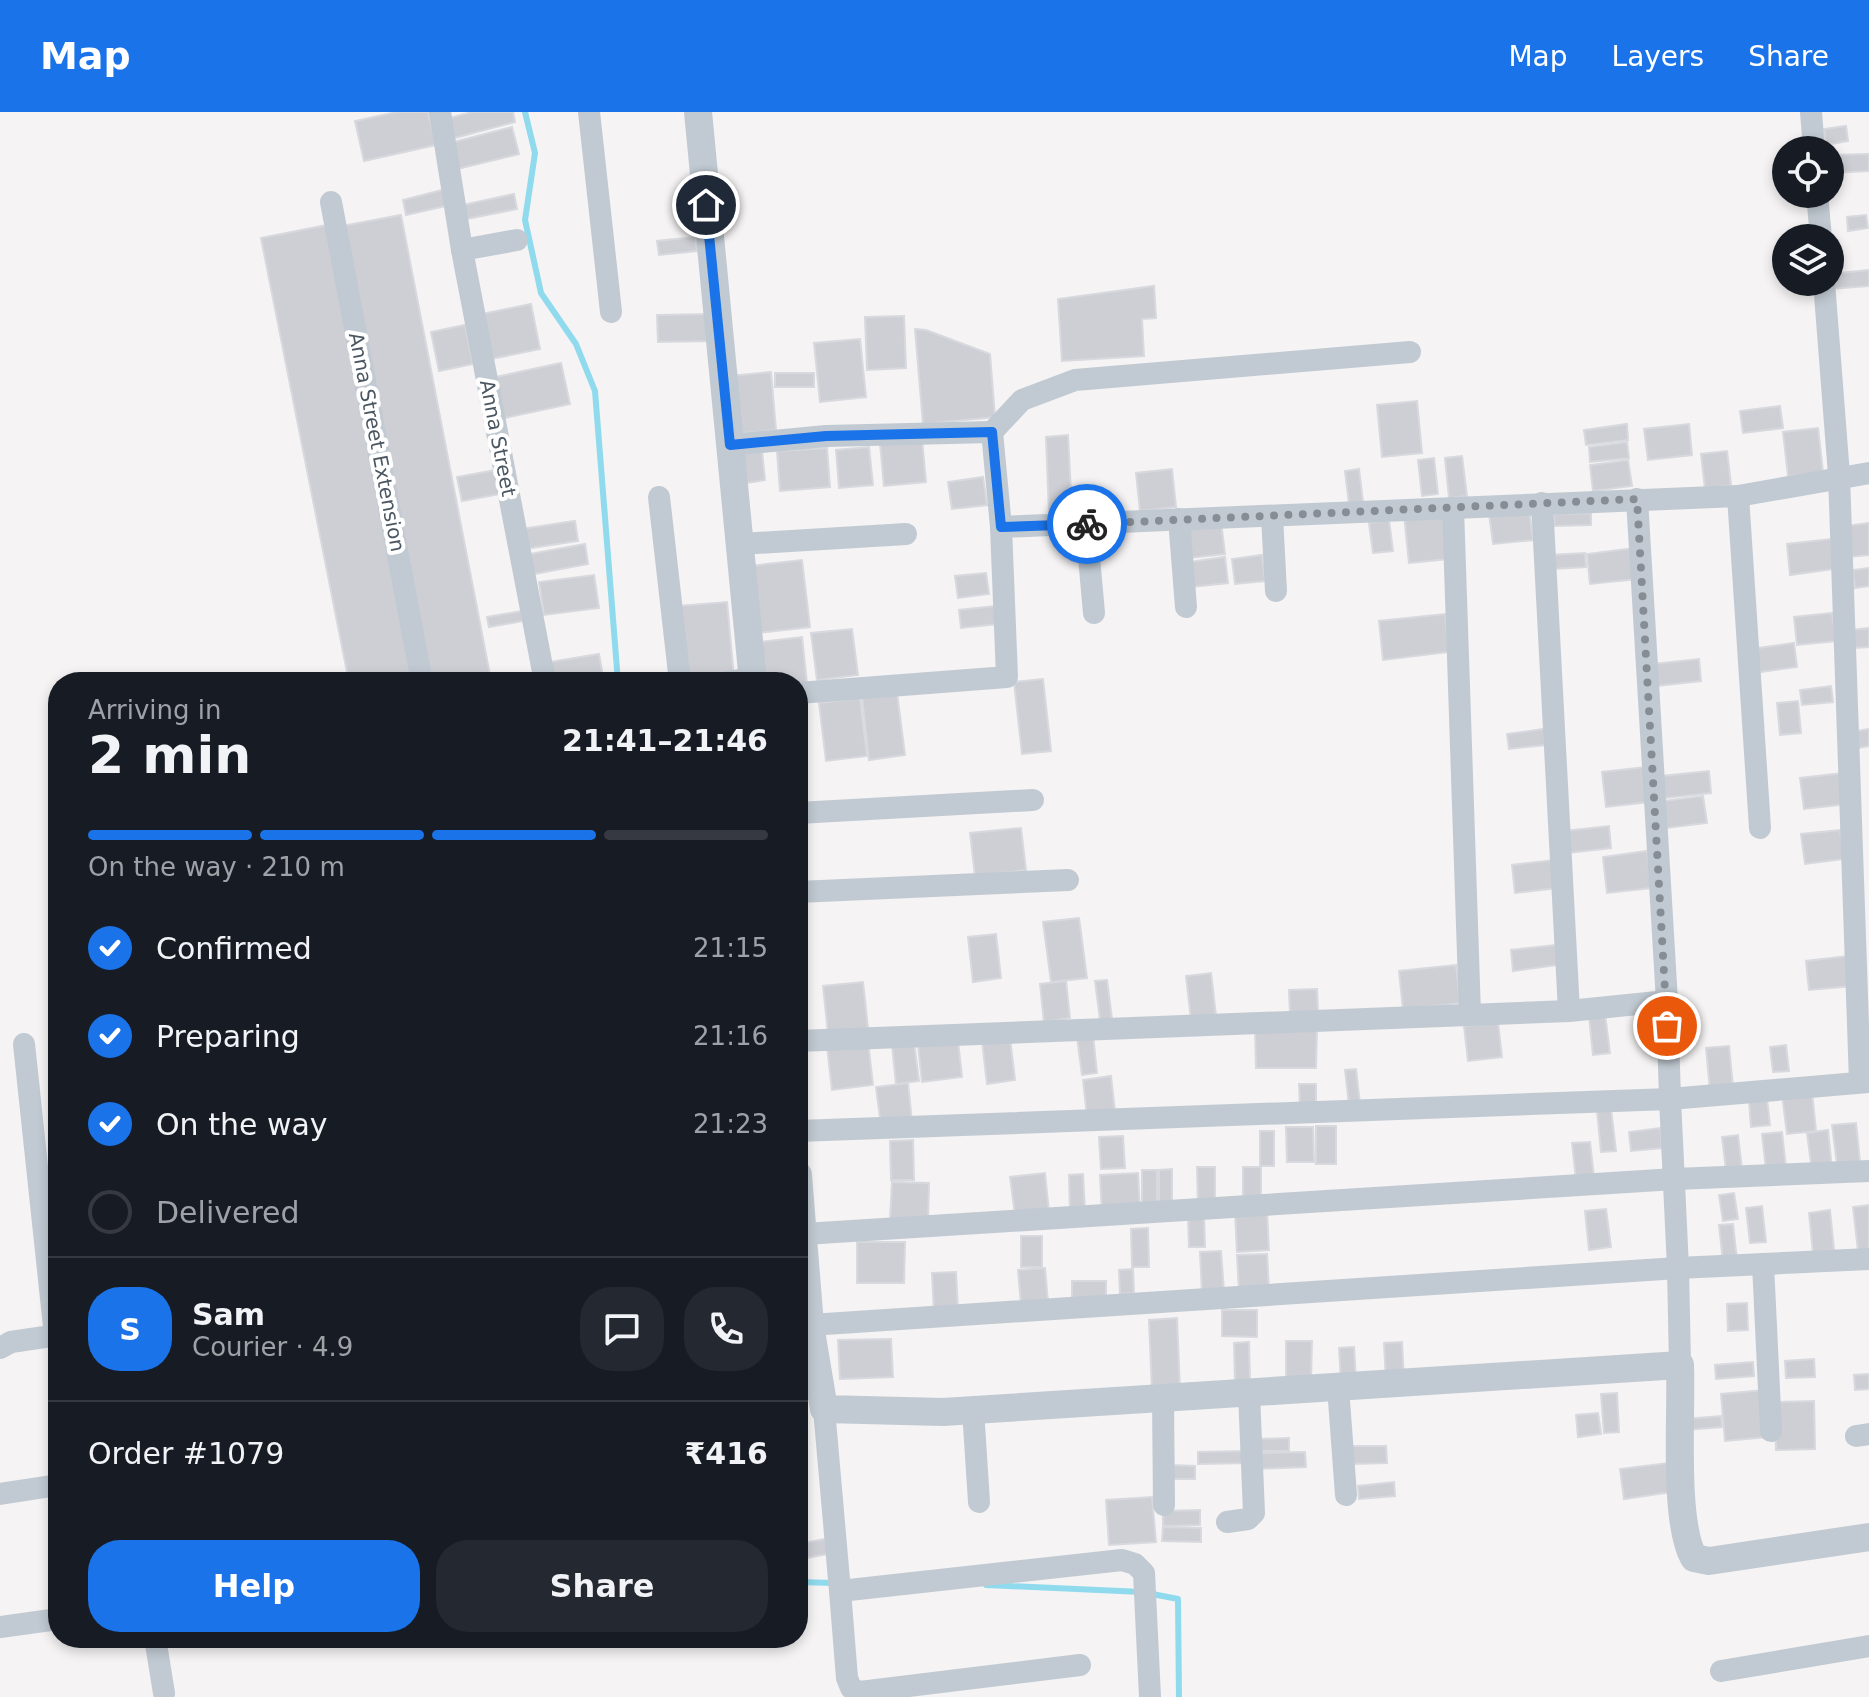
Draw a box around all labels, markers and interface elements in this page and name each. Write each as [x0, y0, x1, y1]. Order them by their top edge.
text: Map [40, 34, 131, 78]
text: Map [1508, 40, 1568, 73]
text: Layers [1612, 40, 1704, 73]
text: Share [1748, 40, 1829, 73]
map controls [1772, 136, 1844, 296]
button: locate [1772, 136, 1844, 208]
pin [672, 171, 740, 239]
icon: home [684, 183, 728, 227]
button: layers [1772, 224, 1844, 296]
street label: Anna Street Extension [344, 330, 410, 554]
street label: Anna Street [475, 378, 521, 499]
courier [1047, 484, 1127, 564]
icon: bike [1065, 502, 1109, 546]
text: Arriving in [88, 695, 222, 725]
text: 21:41–21:46 [562, 723, 768, 758]
text: 2 min [88, 725, 251, 785]
text: On the way · 210 m [88, 852, 345, 882]
icon: check [88, 926, 132, 970]
text: Confirmed [156, 931, 312, 966]
text: 21:15 [693, 933, 768, 963]
pin [1633, 992, 1701, 1060]
icon: bag [1645, 1004, 1689, 1048]
icon: check [88, 1014, 132, 1058]
text: Preparing [156, 1019, 300, 1054]
text: 21:16 [693, 1021, 768, 1051]
icon: check [88, 1102, 132, 1146]
text: On the way [156, 1107, 328, 1142]
text: 21:23 [693, 1109, 768, 1139]
text: Delivered [156, 1195, 300, 1230]
button: chat [580, 1287, 664, 1371]
button: phone [684, 1287, 768, 1371]
text: Sam [192, 1297, 265, 1332]
text: S [119, 1312, 141, 1347]
text: Courier · 4.9 [192, 1332, 353, 1362]
text: Order #1079 [88, 1436, 284, 1471]
text: ₹416 [685, 1436, 768, 1471]
button: Help [88, 1540, 420, 1632]
button: Share [436, 1540, 768, 1632]

